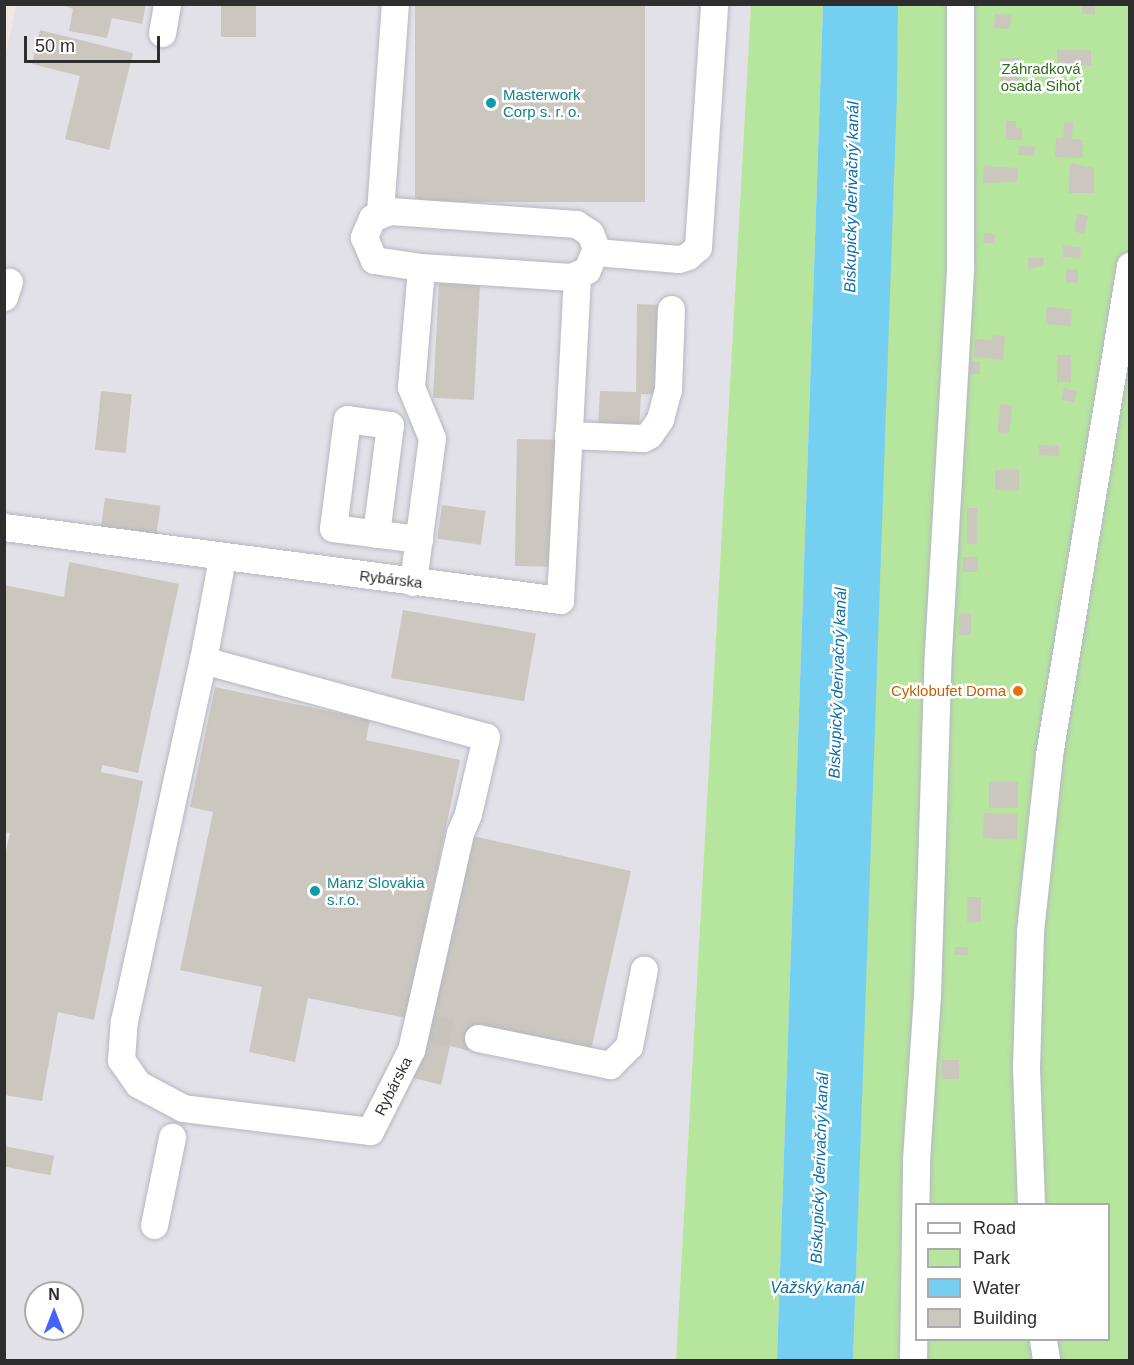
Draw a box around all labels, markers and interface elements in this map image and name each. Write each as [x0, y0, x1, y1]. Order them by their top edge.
scale bar [27, 24, 164, 62]
text: 50 m [35, 36, 75, 56]
park label: Záhradková osada Sihoť [1001, 59, 1081, 94]
place label: Masterwork Corp s. r. o. [503, 85, 581, 120]
marker: Masterwork Corp s. r. o. [484, 96, 498, 110]
water label: Biskupický derivačný kanál [841, 101, 863, 293]
street label: Rybárska [358, 566, 424, 592]
water label: Biskupický derivačný kanál [825, 587, 851, 779]
place label: Cyklobufet Doma [891, 682, 1006, 700]
marker: Cyklobufet Doma [1011, 684, 1025, 698]
place label: Manz Slovakia s.r.o. [327, 873, 425, 908]
marker: Manz Slovakia s.r.o. [308, 884, 322, 898]
street label: Rybárska [371, 1054, 415, 1118]
water label: Biskupický derivačný kanál [807, 1072, 833, 1264]
legend [915, 1203, 1110, 1341]
text: Road [973, 1218, 1016, 1238]
text: Park [973, 1248, 1010, 1268]
water label: Važský kanál [770, 1278, 864, 1298]
text: Water [973, 1278, 1020, 1298]
north arrow [24, 1281, 84, 1341]
text: N [48, 1286, 60, 1303]
text: Building [973, 1308, 1037, 1328]

